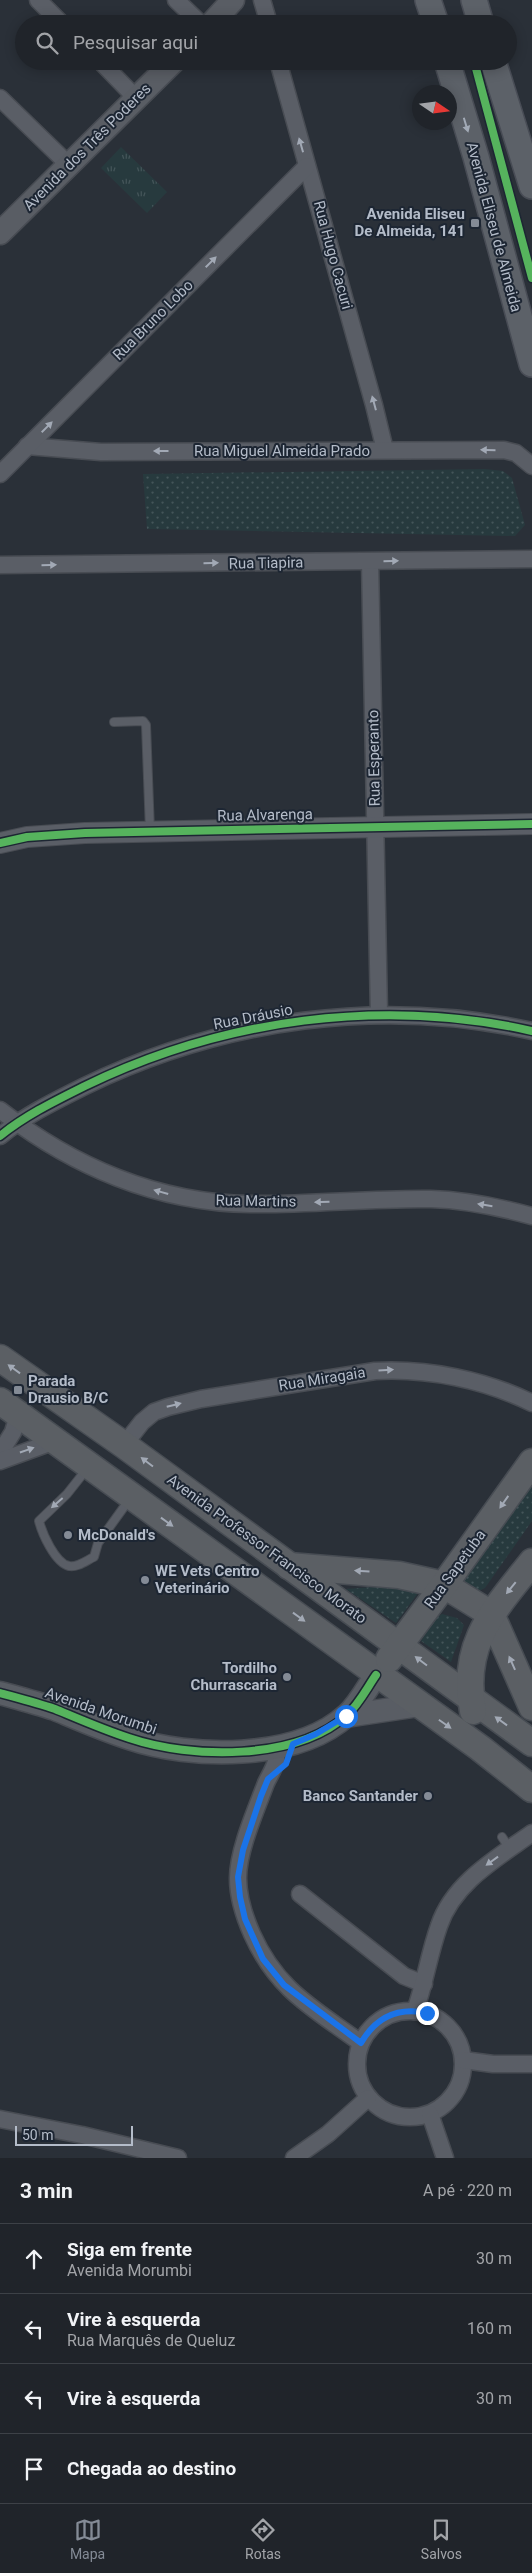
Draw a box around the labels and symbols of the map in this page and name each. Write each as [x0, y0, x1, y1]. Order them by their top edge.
street label: Avenida dos Três Poderes [20, 80, 154, 214]
north arrow [412, 85, 457, 130]
one-way arrow [463, 117, 471, 132]
one-way arrow [297, 138, 305, 153]
street label: Avenida Eliseu de Almeida [463, 140, 525, 314]
street label: Rua Hugo Cacuri [310, 199, 356, 311]
place label: Avenida Eliseu De Almeida, 141 [355, 205, 465, 240]
marker: Avenida Eliseu De Almeida, 141 [469, 217, 481, 229]
one-way arrow [205, 256, 217, 268]
street label: Rua Bruno Lobo [109, 276, 197, 364]
one-way arrow [369, 395, 377, 410]
one-way arrow [41, 421, 53, 433]
street label: Rua Miguel Almeida Prado [194, 442, 370, 460]
one-way arrow [480, 445, 496, 453]
one-way arrow [153, 447, 169, 455]
street label: Rua Tiapira [228, 553, 304, 573]
one-way arrow [383, 557, 399, 565]
one-way arrow [203, 559, 219, 567]
one-way arrow [41, 561, 57, 569]
street label: Rua Esperanto [364, 710, 384, 806]
street label: Rua Alvarenga [217, 805, 313, 825]
street label: Rua Dráusio [212, 1000, 294, 1034]
one-way arrow [153, 1188, 168, 1196]
street label: Rua Martins [216, 1191, 296, 1211]
one-way arrow [314, 1198, 330, 1206]
one-way arrow [476, 1200, 492, 1208]
street label: Rua Miragaia [277, 1363, 367, 1395]
one-way arrow [8, 1364, 21, 1374]
one-way arrow [379, 1366, 395, 1374]
place label: Parada Drausio B/C [28, 1372, 108, 1407]
marker: Parada Drausio B/C [12, 1384, 24, 1396]
one-way arrow [167, 1401, 182, 1409]
one-way arrow [20, 1446, 35, 1454]
one-way arrow [141, 1457, 154, 1468]
street label: Avenida Professor Francisco Morato [164, 1471, 370, 1627]
one-way arrow [499, 1495, 509, 1508]
one-way arrow [50, 1497, 63, 1508]
one-way arrow [160, 1517, 174, 1527]
place label: McDonald's [78, 1526, 156, 1544]
street label: Rua Sapetuba [421, 1526, 489, 1612]
marker: McDonald's [62, 1529, 74, 1541]
place label: WE Vets Centro Veterinário [155, 1562, 260, 1597]
one-way arrow [354, 1566, 370, 1574]
marker: WE Vets Centro Veterinário [139, 1574, 151, 1586]
one-way arrow [506, 1581, 517, 1594]
one-way arrow [292, 1612, 306, 1622]
one-way arrow [415, 1656, 428, 1667]
one-way arrow [508, 1656, 516, 1670]
place label: Tordilho Churrascaria [191, 1659, 277, 1694]
marker: Tordilho Churrascaria [281, 1671, 293, 1683]
street label: Avenida Morumbi [43, 1683, 159, 1739]
route start [335, 1705, 358, 1728]
one-way arrow [494, 1716, 508, 1726]
one-way arrow [438, 1718, 451, 1729]
place label: Banco Santander [303, 1787, 418, 1805]
marker: Banco Santander [422, 1790, 434, 1802]
one-way arrow [486, 1856, 499, 1867]
route end [416, 2002, 439, 2025]
scale bar [15, 2123, 132, 2146]

